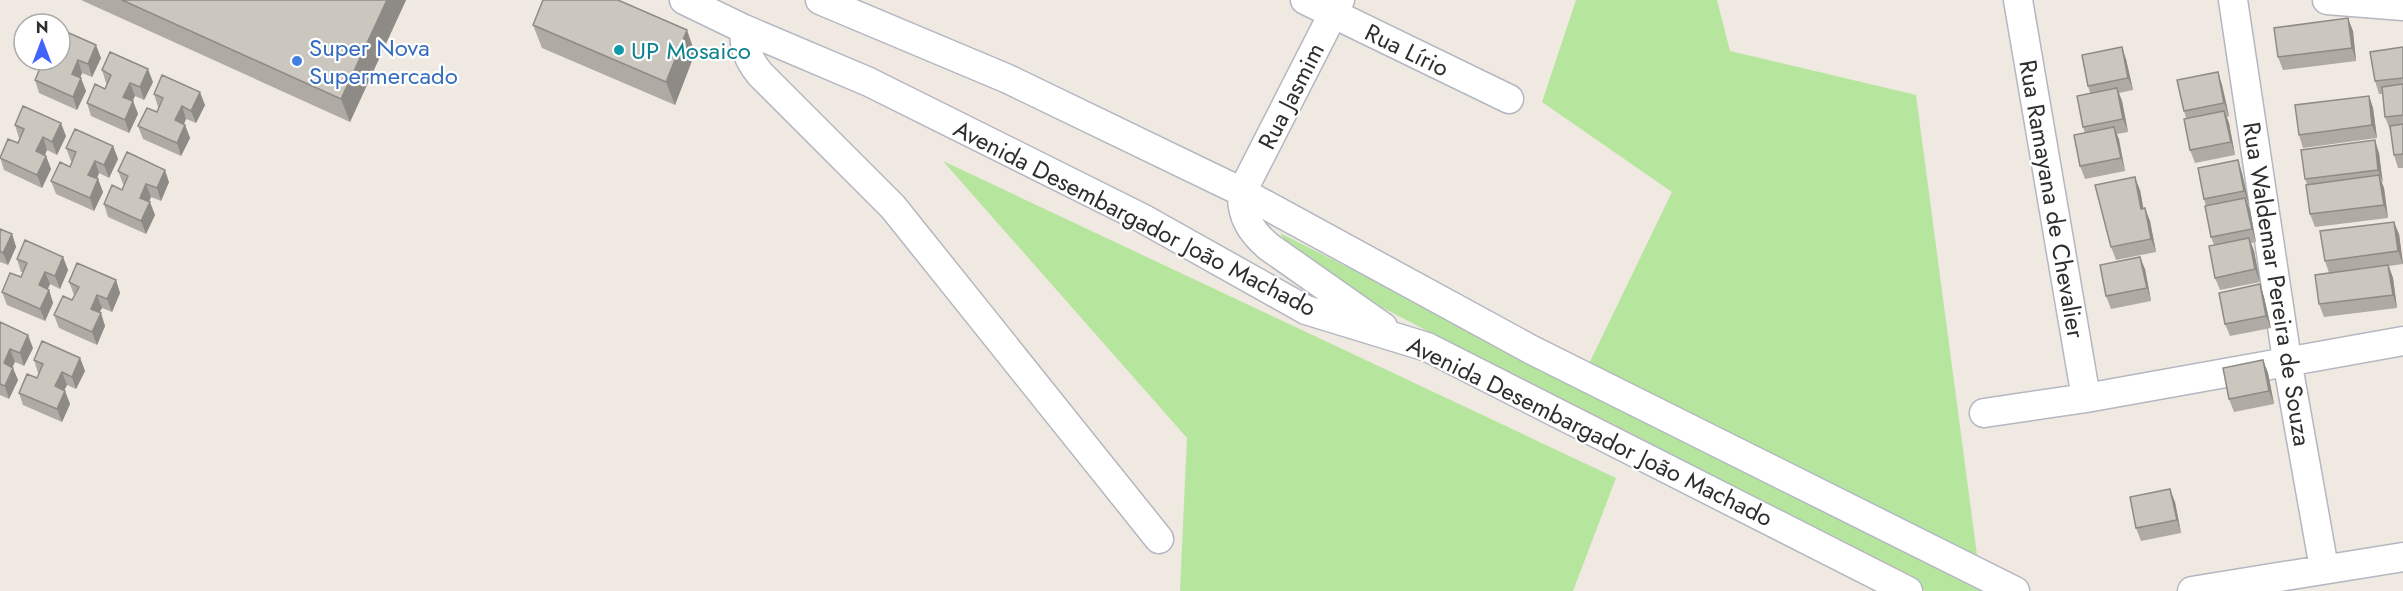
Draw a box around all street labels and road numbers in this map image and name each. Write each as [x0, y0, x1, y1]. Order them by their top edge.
street label: Rua Lírio [1359, 15, 1455, 85]
street label: Rua Jasmim [1249, 37, 1333, 155]
street label: Rua Ramayana de Chevalier [2010, 57, 2094, 342]
street label: Avenida Desembargador João Machado [948, 111, 1322, 325]
street label: Rua Waldemar Pereira de Souza [2234, 119, 2320, 449]
street label: Avenida Desembargador João Machado [1401, 327, 1779, 535]

